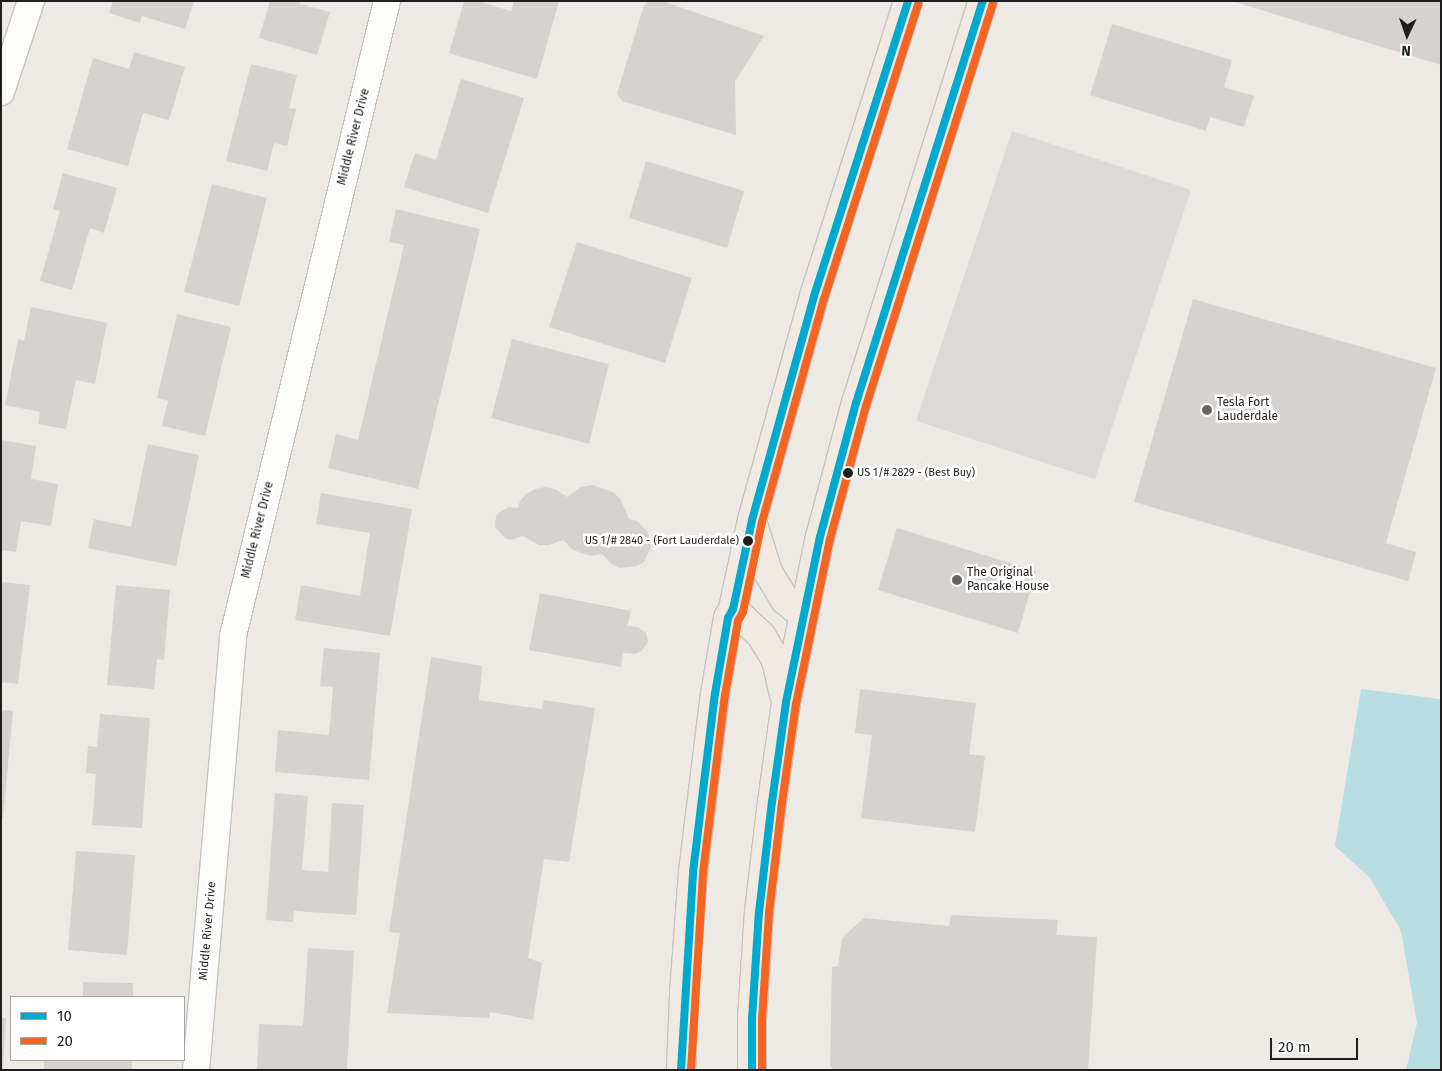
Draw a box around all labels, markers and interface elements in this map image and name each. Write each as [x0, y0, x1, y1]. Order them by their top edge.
north arrow [1382, 10, 1432, 60]
text: N [1401, 42, 1411, 59]
street label: Middle River Drive [335, 87, 373, 187]
place label: Tesla Fort Lauderdale [1217, 396, 1278, 424]
marker: Tesla Fort Lauderdale [1201, 404, 1213, 416]
place label: US 1/# 2829 - (Best Buy) [857, 466, 975, 480]
marker: US 1/# 2829 - (Best Buy) [843, 468, 853, 478]
street label: Middle River Drive [239, 480, 277, 580]
place label: US 1/# 2840 - (Fort Lauderdale) [585, 534, 739, 548]
marker: US 1/# 2840 - (Fort Lauderdale) [743, 536, 753, 546]
place label: The Original Pancake House [967, 566, 1049, 594]
marker: The Original Pancake House [951, 574, 963, 586]
street label: Middle River Drive [197, 881, 219, 981]
legend [10, 996, 185, 1061]
text: 10 [57, 1007, 72, 1025]
scale bar [1272, 1028, 1360, 1060]
text: 20 [57, 1032, 73, 1050]
text: 20 m [1278, 1038, 1311, 1056]

